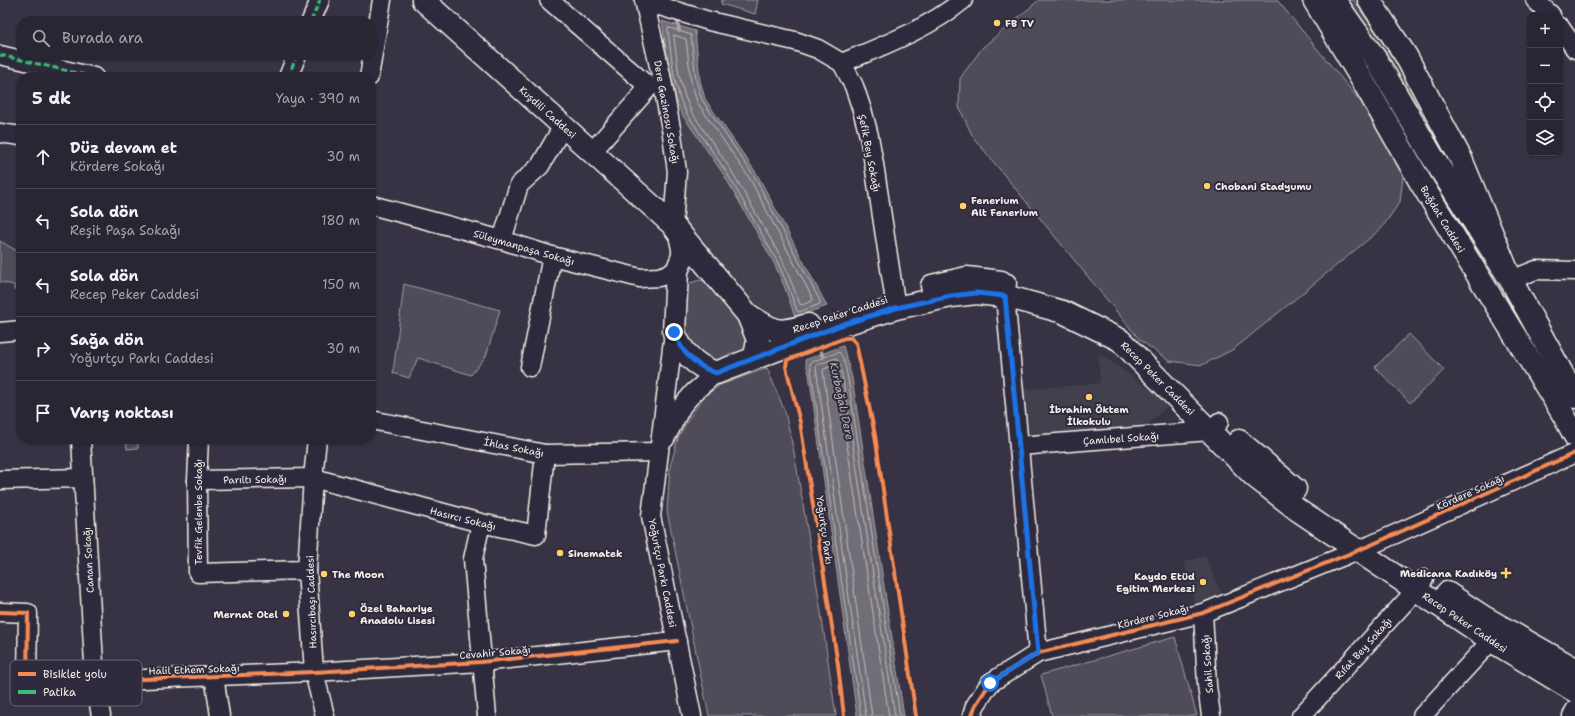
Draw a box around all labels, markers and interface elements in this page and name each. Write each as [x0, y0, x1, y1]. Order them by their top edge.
map controls [1527, 12, 1563, 156]
button: + [1527, 12, 1563, 48]
search box [16, 16, 376, 60]
place label: FB TV [1005, 17, 1034, 30]
marker: FB TV [992, 18, 1002, 28]
icon: search [30, 27, 52, 49]
text: Burada ara [62, 28, 143, 48]
button: − [1527, 48, 1563, 84]
street label: Dere Gazinosu Sokağı [651, 59, 682, 165]
street label: Kuşdili Caddesi [516, 83, 579, 142]
button: locate [1527, 84, 1563, 120]
text: 5 dk [32, 87, 71, 109]
text: Yaya · 390 m [276, 90, 360, 107]
street label: Şefik Bey Sokağı [856, 113, 883, 193]
button: layers [1527, 120, 1563, 156]
text: Düz devam et [70, 138, 177, 158]
icon: ahead [32, 146, 54, 168]
text: 30 m [326, 148, 360, 165]
text: Kördere Sokağı [70, 158, 165, 175]
place label: Chobani Stadyumu [1215, 180, 1312, 193]
marker: Chobani Stadyumu [1202, 181, 1212, 191]
street label: Bağdat Caddesi [1417, 183, 1468, 255]
place label: Fenerium Alt Fenerium [971, 194, 1038, 219]
marker: Fenerium Alt Fenerium [958, 201, 968, 211]
text: Sola dön [70, 202, 139, 222]
icon: left [32, 210, 54, 232]
text: 180 m [321, 212, 360, 229]
text: Reşit Paşa Sokağı [70, 222, 181, 239]
street label: Süleymanpaşa Sokağı [472, 227, 576, 268]
text: Sola dön [70, 266, 139, 286]
icon: left [32, 274, 54, 296]
text: 150 m [322, 276, 360, 293]
text: Recep Peker Caddesi [70, 286, 199, 303]
street label: Recep Peker Caddesi [791, 293, 890, 336]
route end [665, 323, 683, 341]
text: Sağa dön [70, 330, 144, 350]
icon: right [32, 338, 54, 360]
street label: Recep Peker Caddesi [1118, 339, 1198, 418]
text: 30 m [326, 340, 360, 357]
text: Yoğurtçu Parkı Caddesi [70, 350, 214, 367]
water label: Kurbağalı Dere [826, 361, 857, 441]
marker: İbrahim Öktem İlkokulu [1084, 392, 1094, 402]
icon: arrive [32, 402, 54, 424]
text: Varış noktası [70, 403, 174, 423]
place label: İbrahim Öktem İlkokulu [1049, 403, 1129, 428]
street label: Çamlıbel Sokağı [1083, 429, 1159, 448]
street label: İhlas Sokağı [483, 435, 545, 460]
street label: Tevfik Gelenbe Sokağı [192, 459, 205, 565]
street label: Parıltı Sokağı [223, 472, 287, 487]
street label: Kördere Sokağı [1434, 472, 1506, 513]
street label: Yoğurtçu Parkı [813, 495, 836, 565]
street label: Hasırcı Sokağı [428, 504, 497, 533]
street label: Yoğurtçu Parkı Caddesi [646, 518, 679, 629]
street label: Canan Sokağı [80, 527, 97, 593]
place label: Sinematek [568, 547, 623, 560]
marker: Sinematek [555, 548, 565, 558]
street label: Hasırcıbaşı Caddesi [303, 555, 320, 649]
place label: Medicana Kadıköy [1400, 567, 1497, 580]
marker: Medicana Kadıköy [1500, 567, 1512, 579]
place label: The Moon [332, 568, 384, 581]
marker: The Moon [319, 569, 329, 579]
place label: Kaydo Etüd Egitim Merkezi [1116, 570, 1195, 595]
marker: Kaydo Etüd Egitim Merkezi [1198, 577, 1208, 587]
street label: Recep Peker Caddesi [1420, 589, 1510, 656]
street label: Kördere Sokağı [1116, 601, 1190, 632]
place label: Özel Bahariye Anadolu Lisesi [360, 602, 435, 627]
place label: Mernat Otel [213, 608, 279, 621]
marker: Mernat Otel [281, 609, 291, 619]
marker: Özel Bahariye Anadolu Lisesi [347, 609, 357, 619]
street label: Rıfat Bey Sokağı [1332, 615, 1395, 682]
street label: Sahil Sokağı [1199, 634, 1216, 694]
street label: Cevahir Sokağı [459, 643, 531, 662]
legend [10, 660, 142, 706]
street label: Halil Ethem Sokağı [148, 661, 240, 678]
text: Bisiklet yolu [43, 667, 107, 682]
route start [981, 674, 999, 692]
text: Patika [43, 685, 76, 700]

